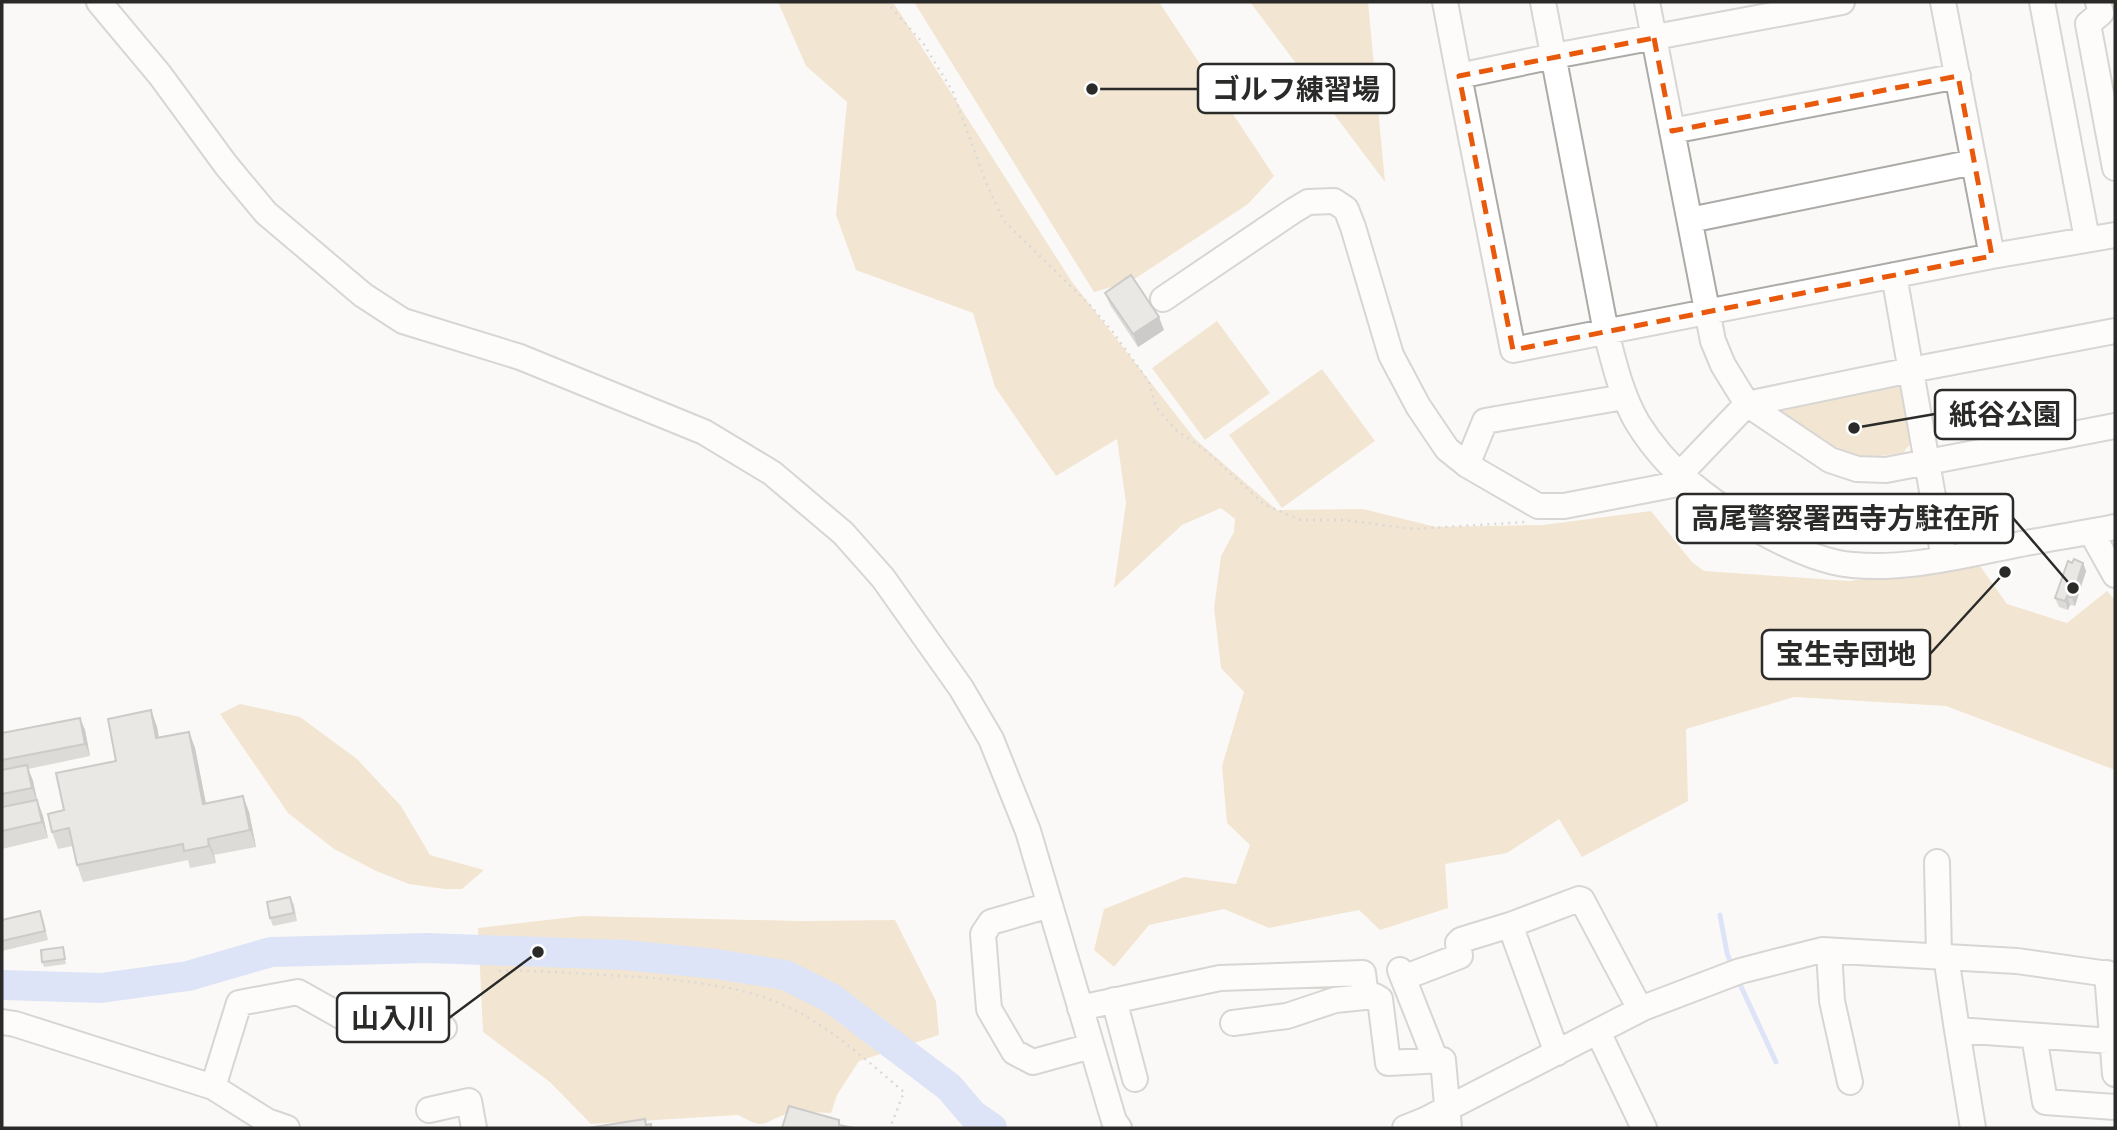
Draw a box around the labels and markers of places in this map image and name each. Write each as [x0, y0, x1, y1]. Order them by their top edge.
callout: ゴルフ練習場 [1198, 64, 1394, 113]
callout: 紙谷公園 [1935, 390, 2075, 439]
callout: 高尾警察署西寺方駐在所 [1677, 494, 2013, 543]
callout: 宝生寺団地 [1762, 630, 1930, 679]
callout: 山入川 [337, 993, 449, 1042]

